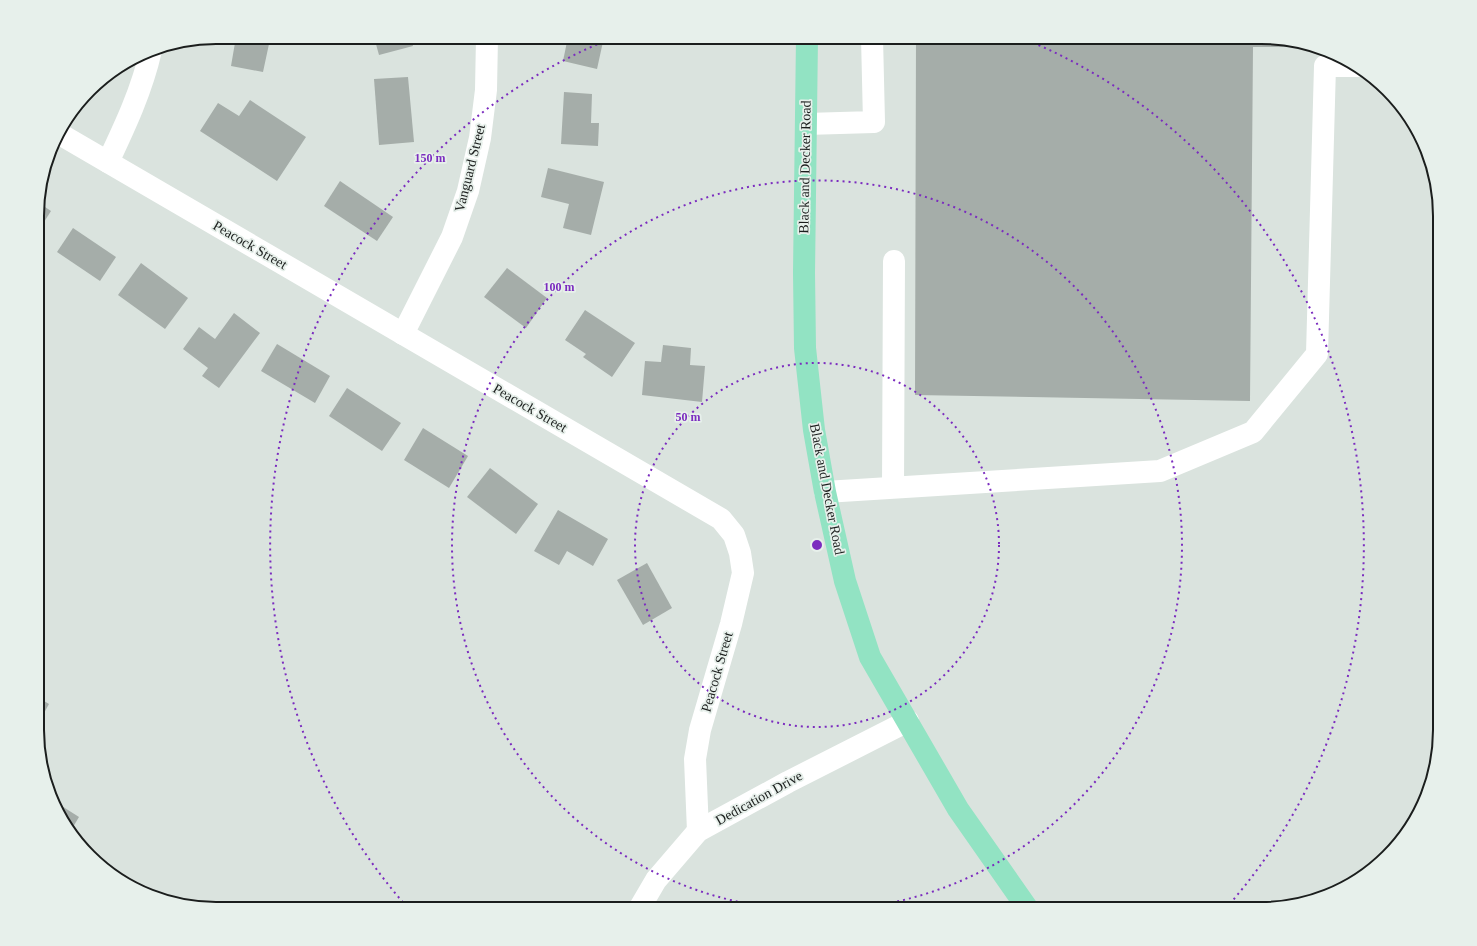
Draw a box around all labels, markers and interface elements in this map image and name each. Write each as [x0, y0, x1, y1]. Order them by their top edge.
street label: Black and Decker Road [796, 100, 814, 234]
street label: Vanguard Street [452, 123, 488, 213]
text: 150 m [415, 151, 446, 165]
street label: Peacock Street [210, 218, 290, 272]
text: 100 m [544, 280, 575, 294]
street label: Peacock Street [490, 381, 570, 435]
text: 50 m [676, 410, 701, 424]
street label: Black and Decker Road [807, 422, 847, 556]
centre of rings [810, 538, 824, 552]
street label: Peacock Street [698, 630, 736, 714]
street label: Dedication Drive [713, 768, 805, 828]

